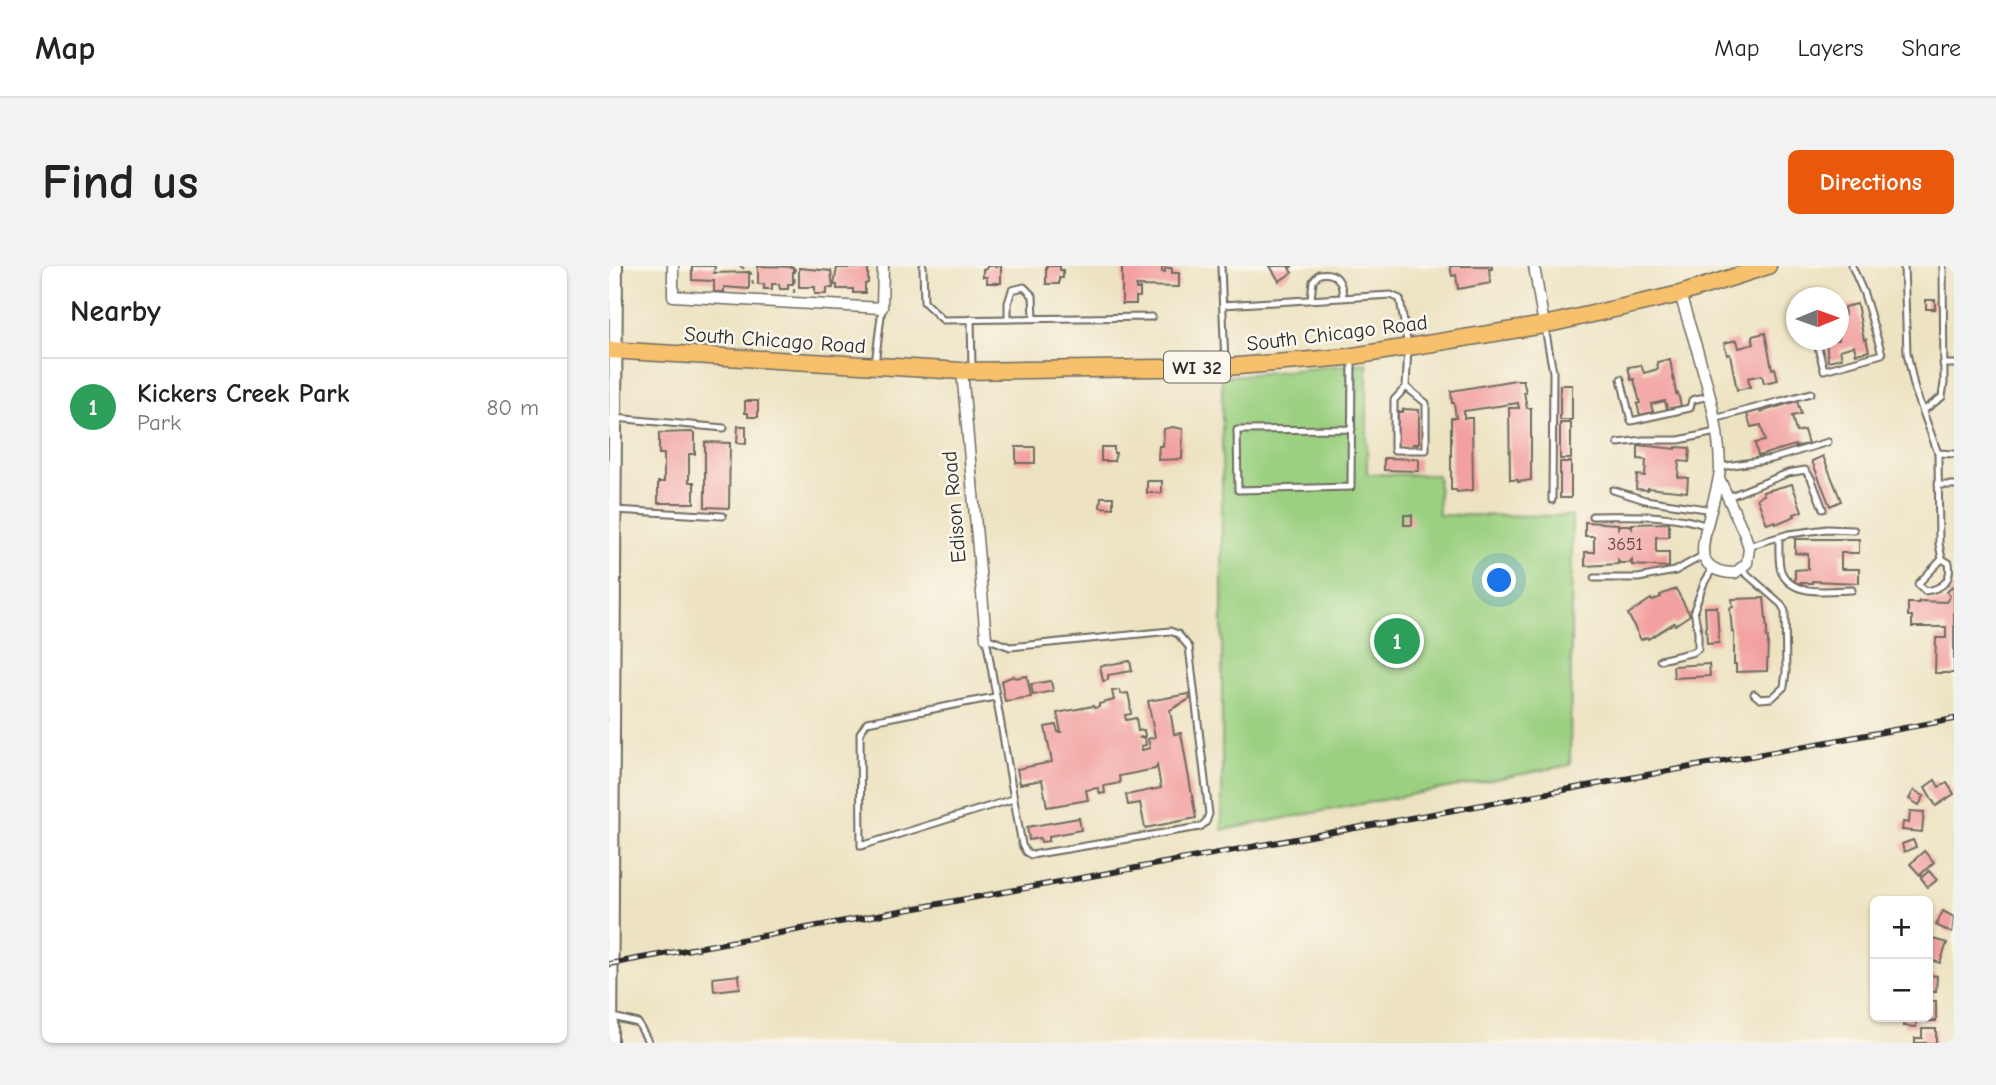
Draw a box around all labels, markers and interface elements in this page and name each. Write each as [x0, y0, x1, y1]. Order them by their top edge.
text: Map [35, 29, 96, 67]
text: Map [1714, 34, 1760, 62]
text: Layers [1798, 34, 1863, 62]
text: Share [1901, 34, 1961, 62]
button: Directions [1788, 150, 1954, 214]
text: Find us [42, 154, 198, 210]
north arrow [1786, 287, 1849, 350]
text: Nearby [70, 294, 161, 329]
street label: South Chicago Road [1245, 310, 1429, 356]
street label: South Chicago Road [683, 322, 867, 358]
road number: WI 32 [1164, 352, 1230, 382]
text: Kickers Creek Park [137, 379, 350, 409]
text: 1 [88, 394, 98, 421]
text: 80 m [486, 394, 539, 421]
text: Park [137, 409, 181, 436]
street label: Edison Road [937, 450, 971, 564]
house number: 3651 [1607, 534, 1643, 555]
your location [1482, 563, 1516, 597]
pin: 1 [1374, 615, 1420, 667]
map controls [1870, 896, 1933, 1022]
button: + [1870, 896, 1933, 959]
button: − [1870, 959, 1933, 1022]

